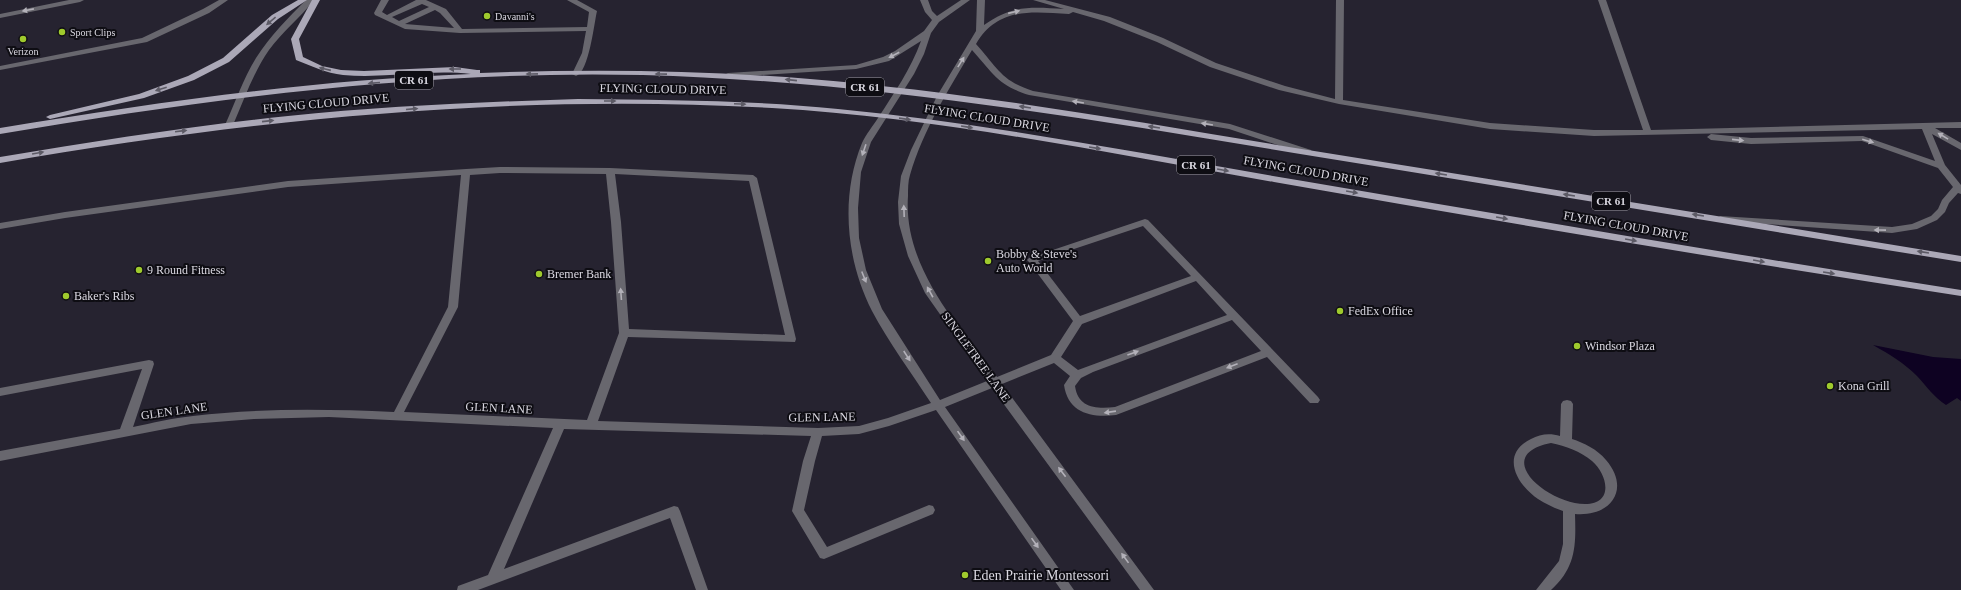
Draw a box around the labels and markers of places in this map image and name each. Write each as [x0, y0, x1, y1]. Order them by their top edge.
marker: Davanni's [482, 11, 492, 21]
place label: Davanni's [495, 11, 535, 22]
marker: Sport Clips [57, 27, 67, 37]
place label: Sport Clips [70, 27, 115, 38]
marker: Verizon [18, 34, 28, 44]
place label: Verizon [7, 46, 39, 57]
place label: Bobby & Steve's Auto World [996, 247, 1077, 275]
marker: Bobby & Steve's Auto World [983, 256, 993, 266]
place label: 9 Round Fitness [147, 263, 225, 277]
marker: 9 Round Fitness [134, 265, 144, 275]
place label: Bremer Bank [547, 267, 611, 281]
marker: Bremer Bank [534, 269, 544, 279]
place label: Baker's Ribs [74, 289, 135, 303]
marker: Baker's Ribs [61, 291, 71, 301]
place label: FedEx Office [1348, 304, 1413, 318]
marker: FedEx Office [1335, 306, 1345, 316]
place label: Windsor Plaza [1585, 339, 1656, 353]
marker: Windsor Plaza [1572, 341, 1582, 351]
place label: Kona Grill [1838, 379, 1890, 393]
marker: Kona Grill [1825, 381, 1835, 391]
place label: Eden Prairie Montessori [973, 568, 1109, 583]
marker: Eden Prairie Montessori [960, 570, 970, 580]

